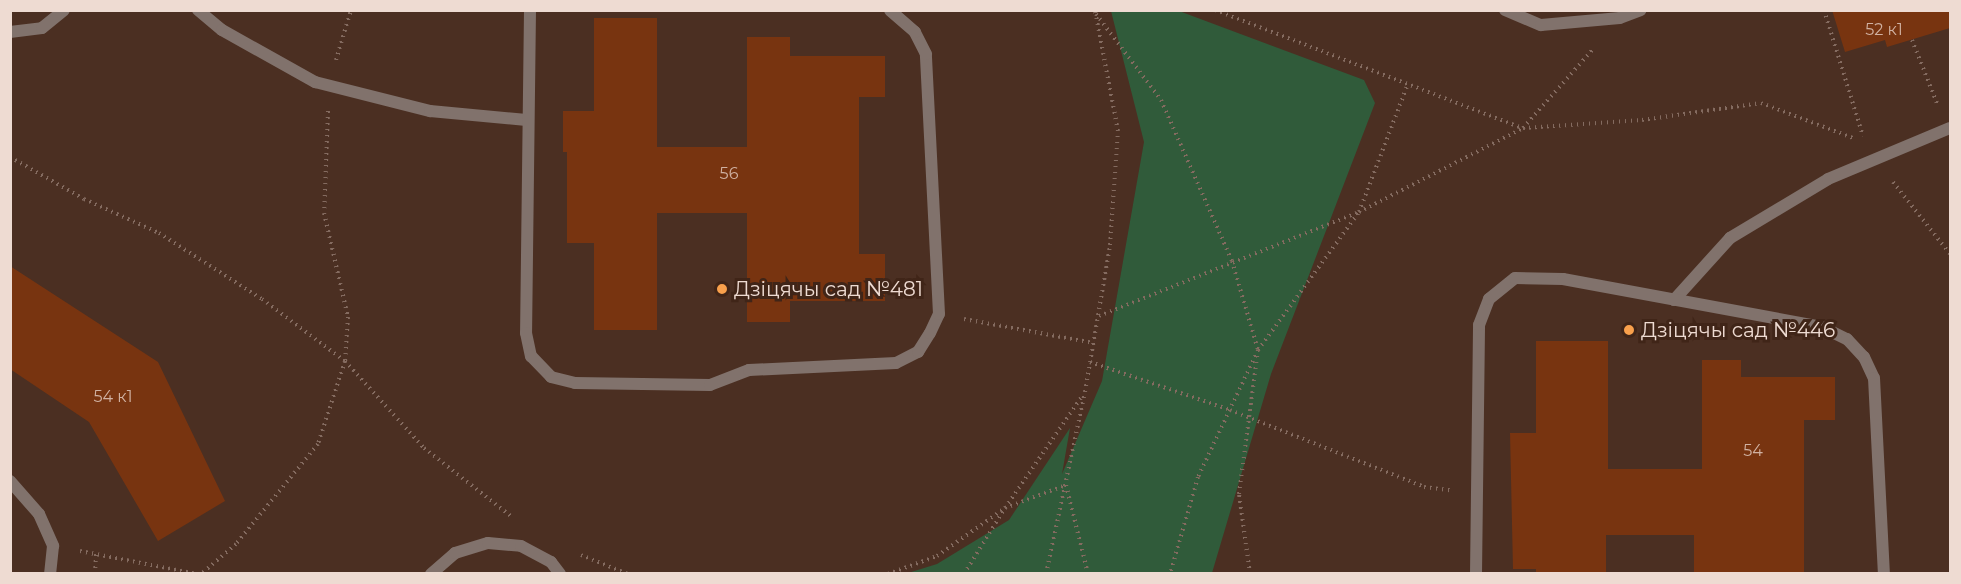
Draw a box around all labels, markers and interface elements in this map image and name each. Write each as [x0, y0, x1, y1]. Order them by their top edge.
house number: 52 к1 [1865, 20, 1903, 40]
house number: 56 [720, 164, 738, 184]
place label: Дзіцячы сад №481 [734, 277, 923, 301]
marker: Дзіцячы сад №481 [715, 282, 729, 296]
place label: Дзіцячы сад №446 [1641, 318, 1835, 342]
marker: Дзіцячы сад №446 [1622, 323, 1636, 337]
house number: 54 к1 [94, 387, 132, 407]
house number: 54 [1743, 441, 1763, 461]

